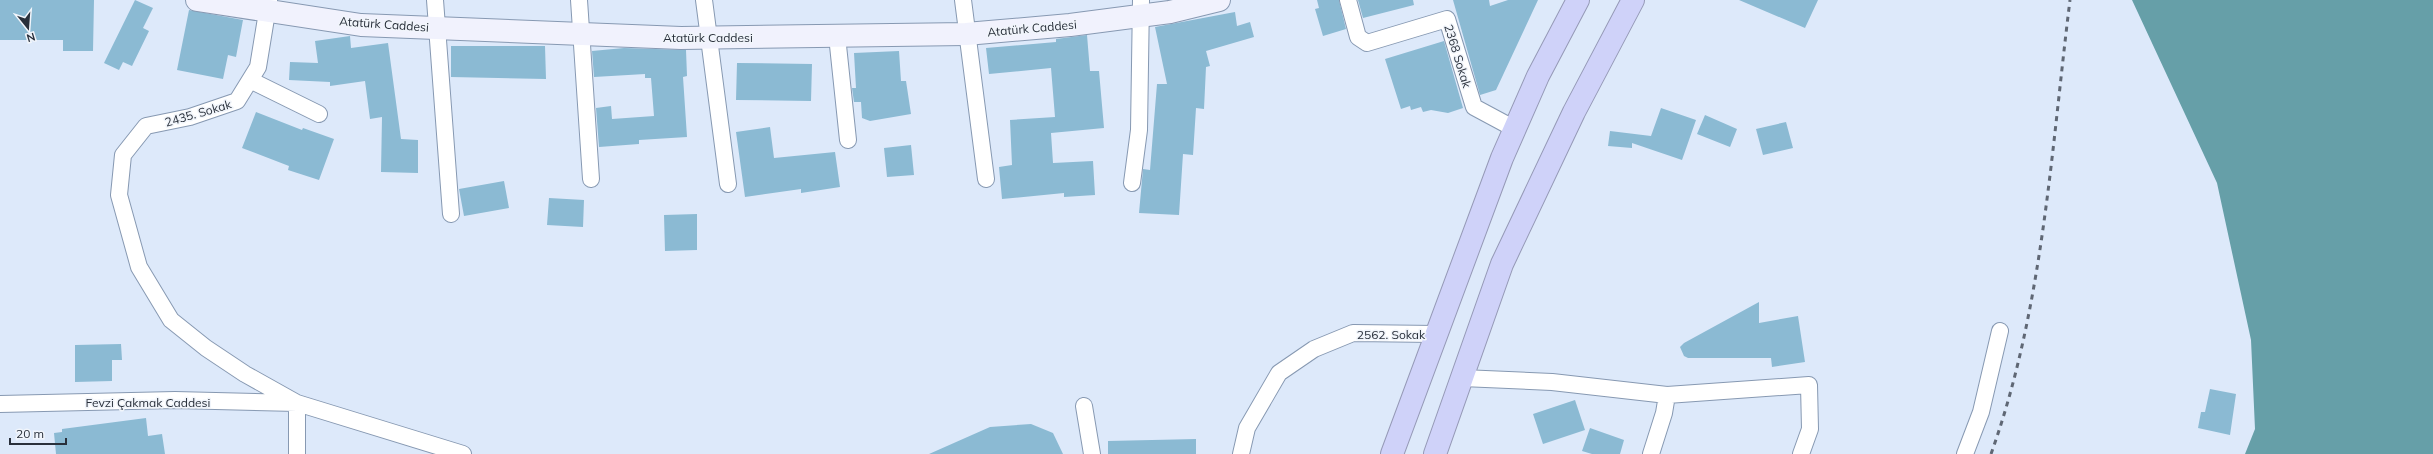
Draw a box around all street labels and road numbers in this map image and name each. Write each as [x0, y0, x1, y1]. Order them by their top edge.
street label: Atatürk Caddesi [339, 13, 429, 35]
street label: Atatürk Caddesi [987, 17, 1078, 39]
street label: 2368 Sokak [1441, 22, 1475, 90]
street label: Atatürk Caddesi [663, 30, 753, 45]
street label: 2435. Sokak [163, 96, 234, 130]
street label: 2562. Sokak [1357, 327, 1426, 342]
street label: Fevzi Çakmak Caddesi [86, 395, 211, 410]

